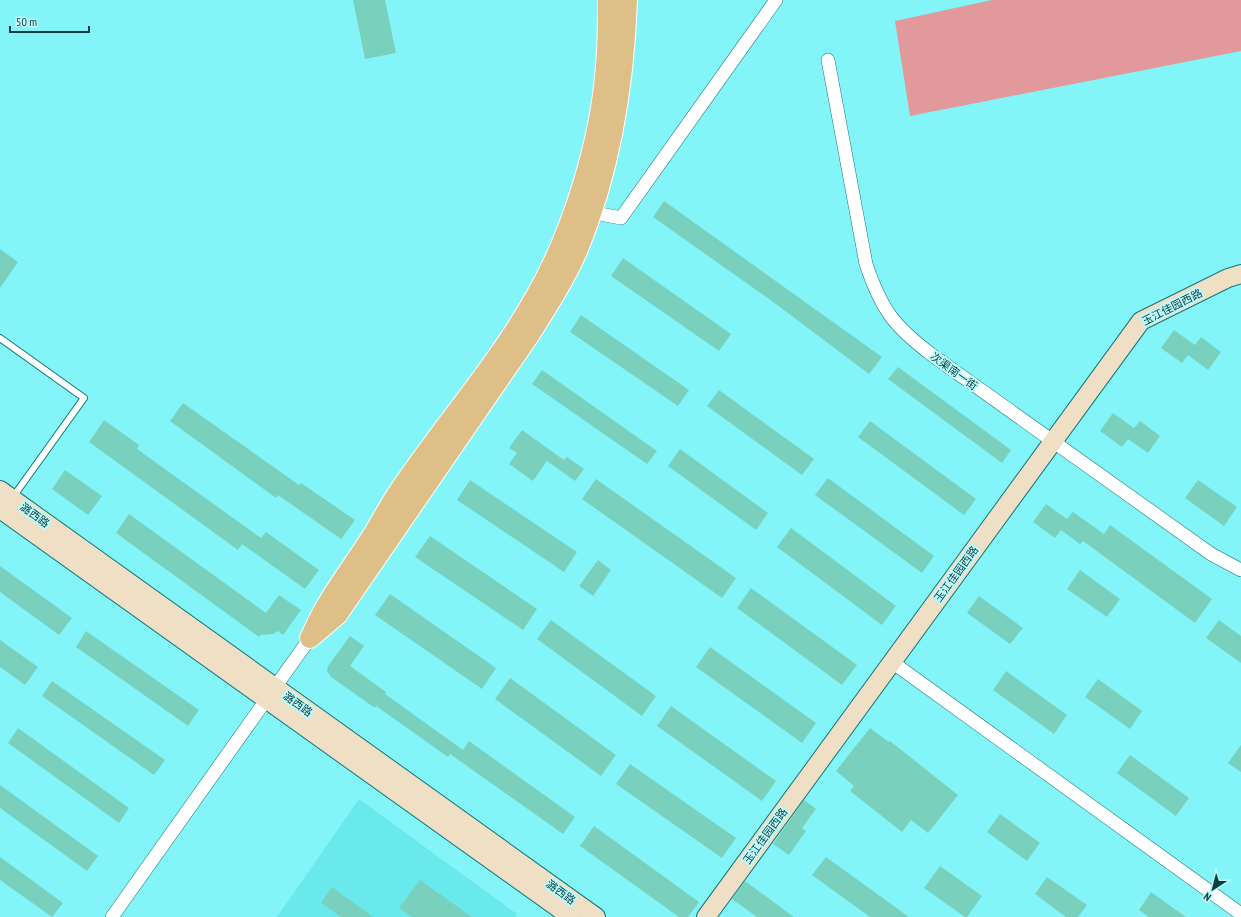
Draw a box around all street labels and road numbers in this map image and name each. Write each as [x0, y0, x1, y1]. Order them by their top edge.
street label: 玉江佳园西路 [1139, 286, 1205, 328]
street label: 次渠南一街 [928, 349, 980, 393]
street label: 潞西路 [18, 500, 52, 530]
street label: 玉江佳园西路 [931, 543, 981, 605]
street label: 潞西路 [281, 689, 315, 719]
street label: 玉江佳园西路 [740, 805, 790, 867]
street label: 潞西路 [544, 877, 578, 907]

